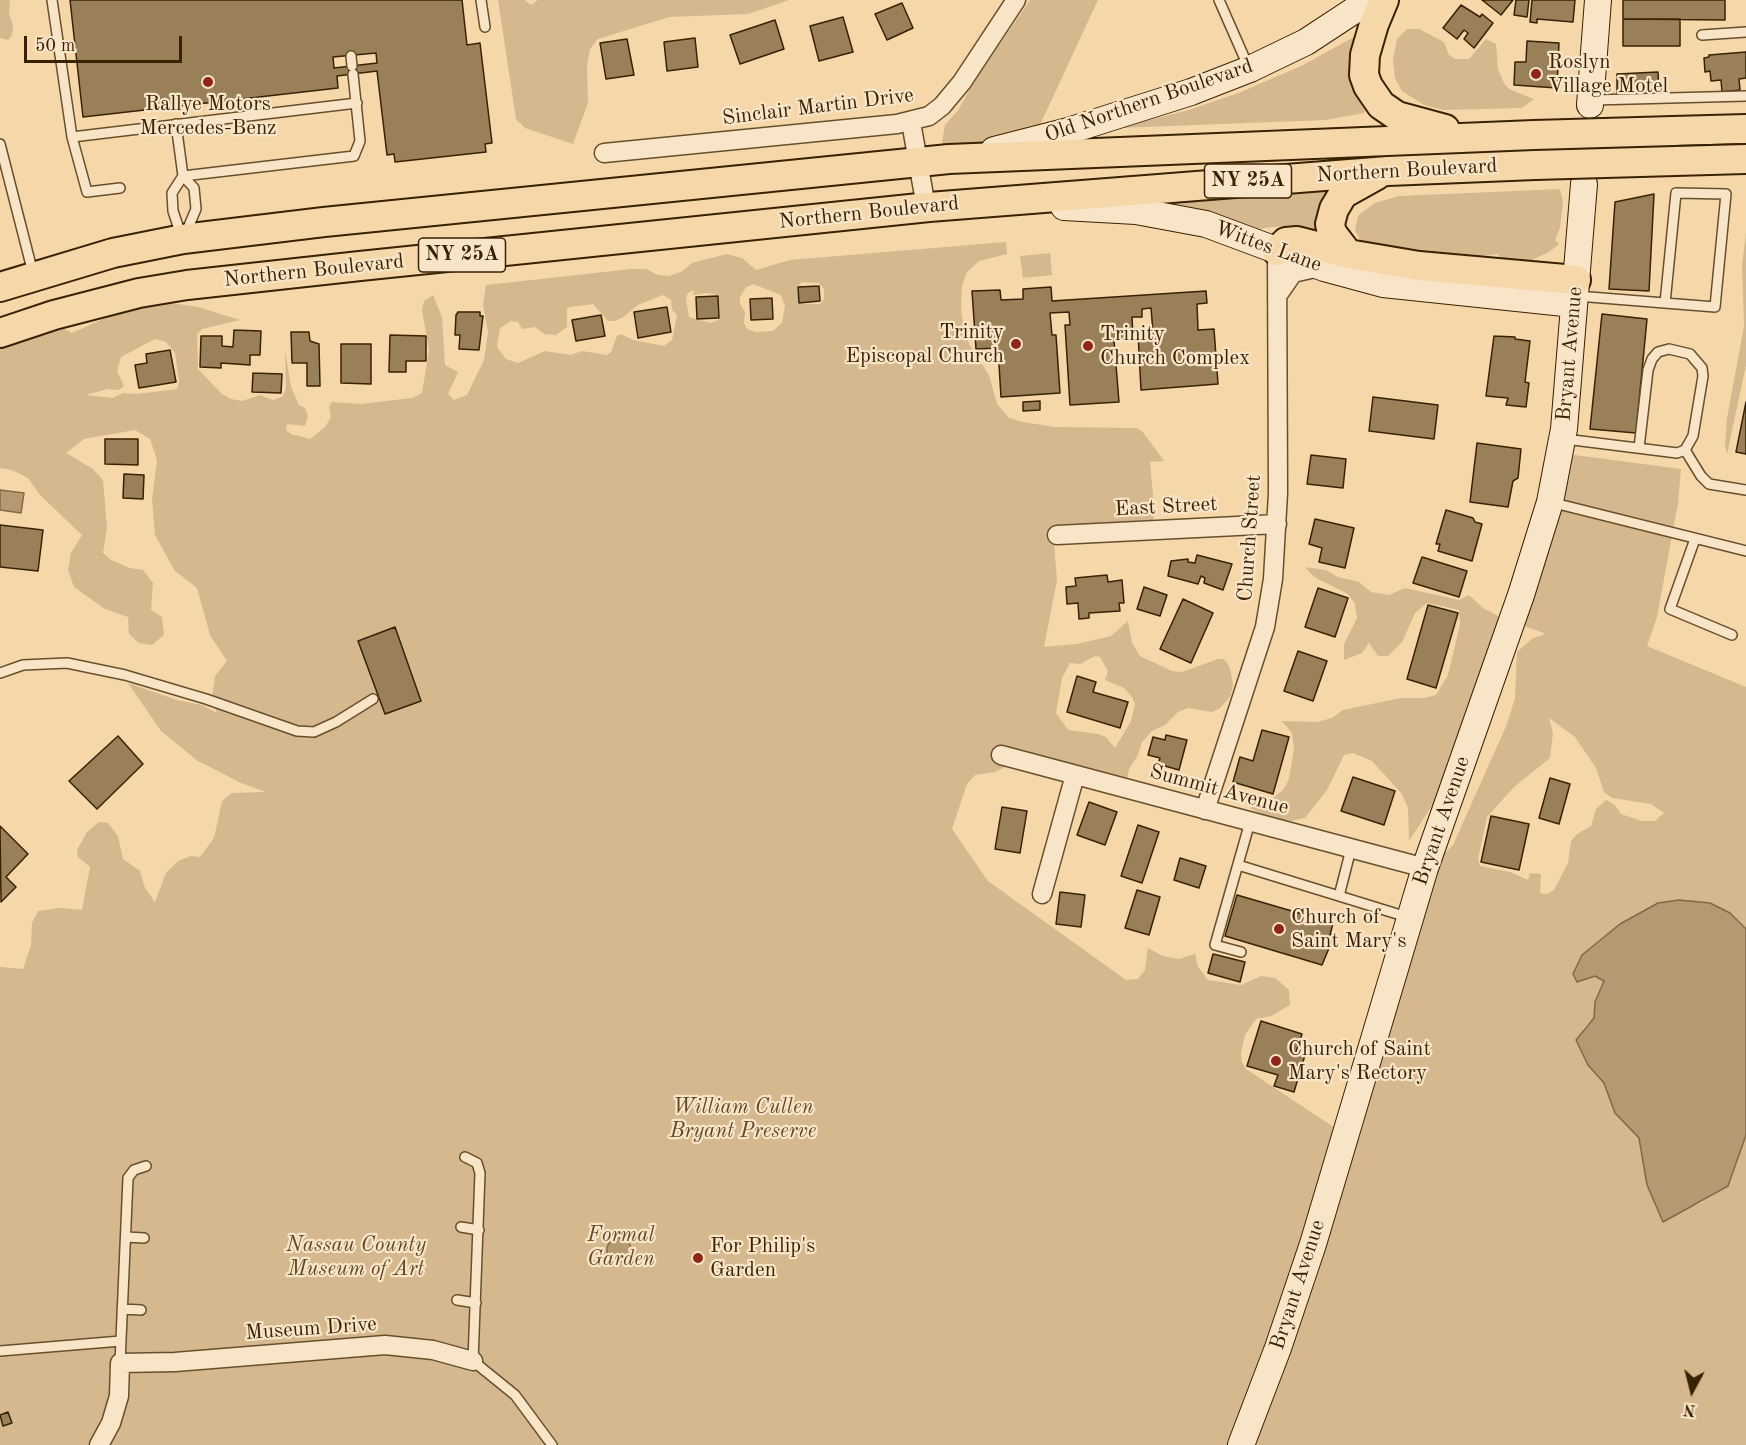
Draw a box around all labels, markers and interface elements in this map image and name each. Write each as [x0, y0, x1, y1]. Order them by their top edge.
scale bar [27, 24, 184, 62]
text: 50 m [35, 37, 75, 55]
place label: Roslyn Village Motel [1548, 49, 1668, 99]
street label: Old Northern Boulevard [1042, 54, 1256, 148]
marker: Roslyn Village Motel [1529, 67, 1543, 81]
marker: Rallye Motors Mercedes-Benz [201, 75, 215, 89]
street label: Sinclair Martin Drive [721, 83, 915, 131]
place label: Rallye Motors Mercedes-Benz [140, 91, 276, 141]
street label: Northern Boulevard [1316, 154, 1498, 188]
road number: NY 25A [1204, 164, 1292, 198]
street label: Northern Boulevard [778, 191, 960, 235]
street label: Wittes Lane [1211, 216, 1325, 278]
road number: NY 25A [418, 238, 506, 272]
street label: Northern Boulevard [223, 249, 405, 293]
street label: Bryant Avenue [1552, 286, 1588, 422]
place label: Trinity Episcopal Church [846, 319, 1004, 369]
place label: Trinity Church Complex [1100, 321, 1250, 371]
marker: Trinity Episcopal Church [1009, 337, 1023, 351]
marker: Trinity Church Complex [1081, 339, 1095, 353]
street label: Church Street [1233, 474, 1267, 602]
street label: East Street [1114, 492, 1218, 522]
street label: Bryant Avenue [1408, 753, 1476, 889]
street label: Summit Avenue [1147, 759, 1291, 821]
place label: Church of Saint Mary's [1291, 904, 1406, 954]
marker: Church of Saint Mary's [1272, 922, 1286, 936]
place label: Church of Saint Mary's Rectory [1288, 1036, 1431, 1086]
marker: Church of Saint Mary's Rectory [1269, 1054, 1283, 1068]
park label: William Cullen Bryant Preserve [670, 1094, 816, 1144]
street label: Bryant Avenue [1265, 1217, 1331, 1353]
park label: Formal Garden [587, 1222, 655, 1272]
park label: Nassau County Museum of Art [286, 1232, 426, 1282]
place label: For Philip's Garden [710, 1233, 815, 1283]
marker: For Philip's Garden [691, 1251, 705, 1265]
street label: Museum Drive [244, 1312, 378, 1346]
north arrow [1662, 1361, 1722, 1421]
text: N [1683, 1400, 1697, 1418]

